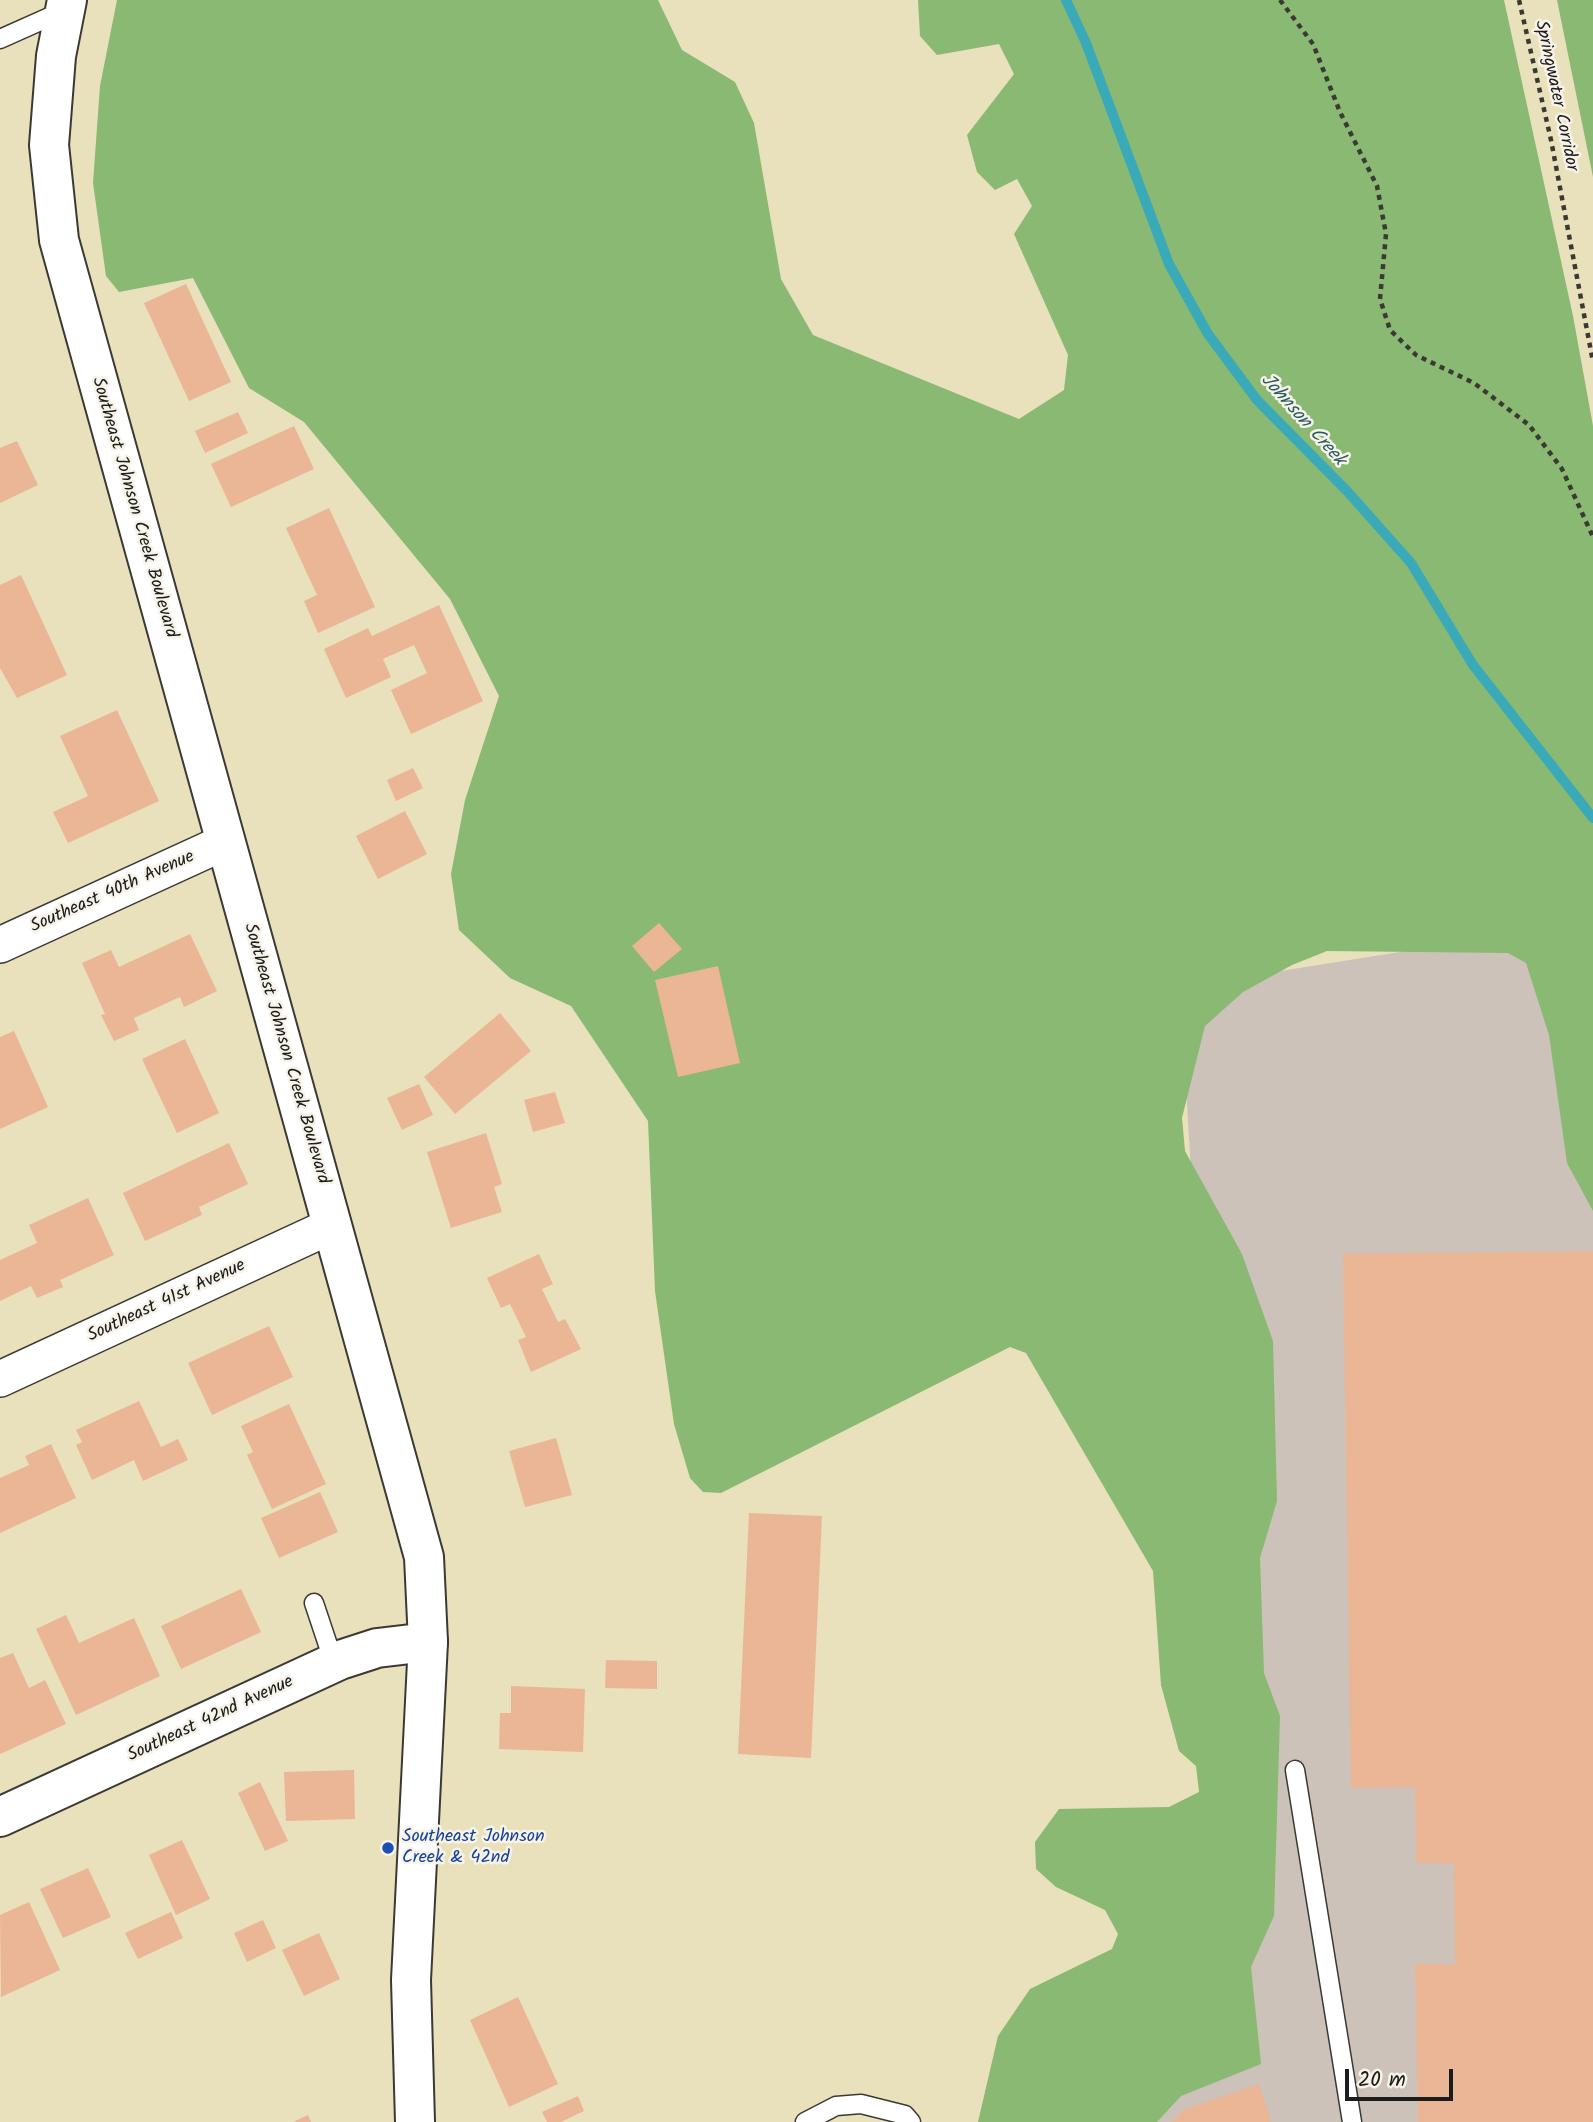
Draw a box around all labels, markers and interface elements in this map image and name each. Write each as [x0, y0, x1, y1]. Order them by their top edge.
street label: Springwater Corridor [1528, 19, 1582, 173]
water label: Johnson Creek [1255, 370, 1349, 472]
street label: Southeast Johnson Creek Boulevard [85, 375, 181, 641]
street label: Southeast 40th Avenue [28, 847, 198, 939]
street label: Southeast Johnson Creek Boulevard [237, 921, 333, 1187]
street label: Southeast 41st Avenue [85, 1256, 249, 1348]
street label: Southeast 42nd Avenue [125, 1672, 297, 1768]
place label: Southeast Johnson Creek & 42nd [402, 1827, 545, 1870]
marker: Southeast Johnson Creek & 42nd [380, 1840, 396, 1856]
scale bar [1348, 2056, 1456, 2100]
text: 20 m [1358, 2064, 1406, 2097]

